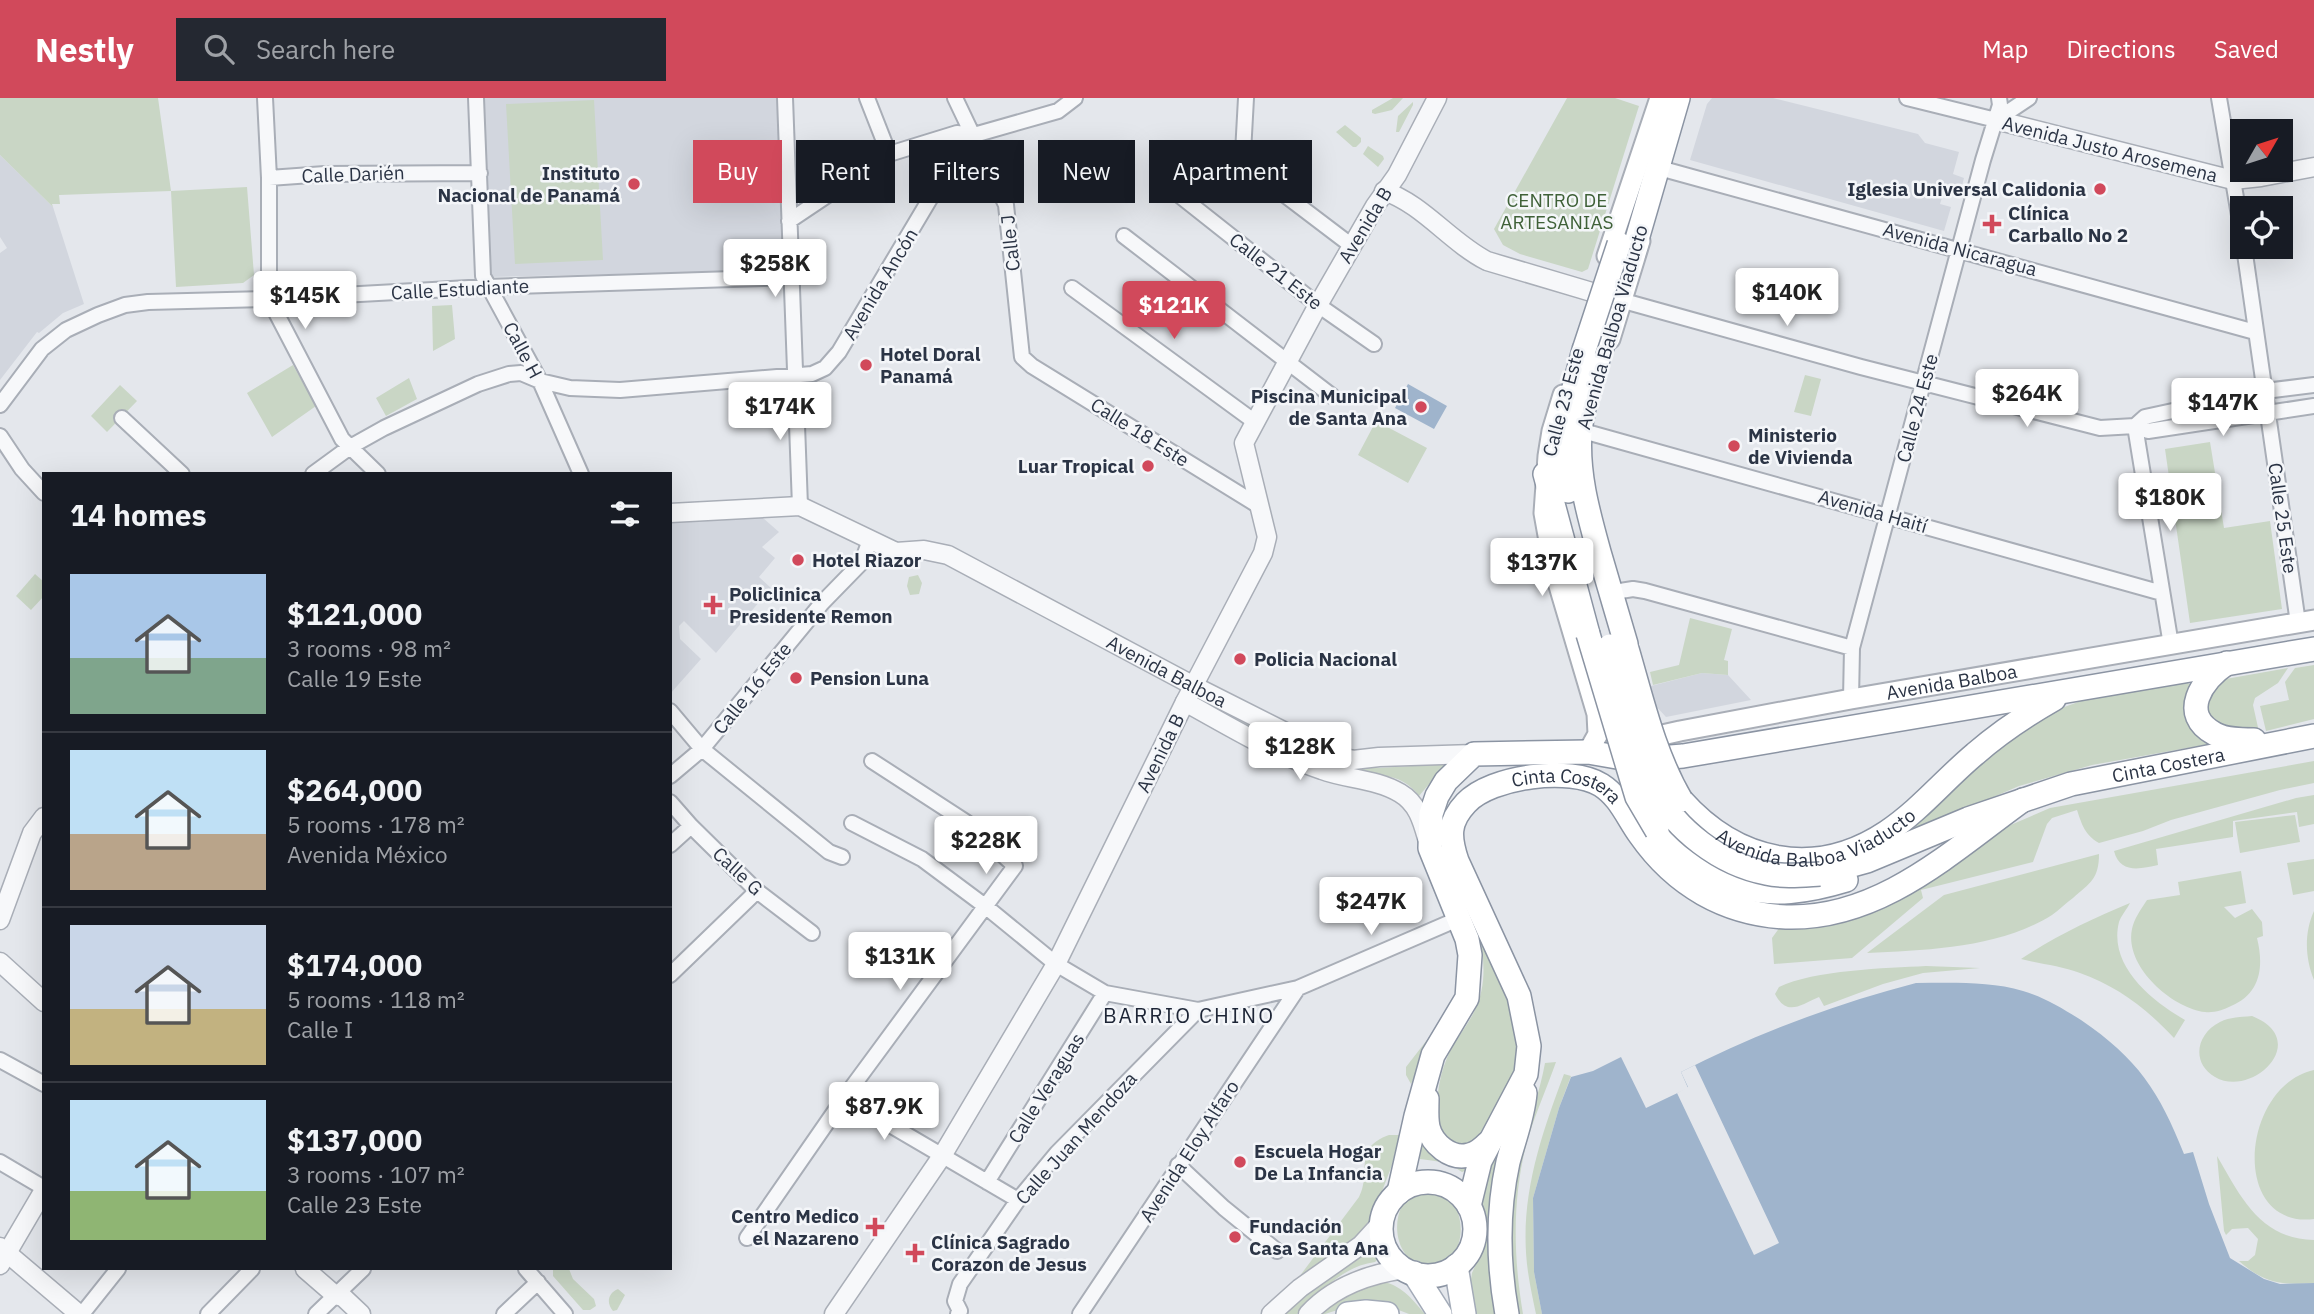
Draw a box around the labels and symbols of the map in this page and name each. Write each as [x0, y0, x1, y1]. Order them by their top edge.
street label: Avenida Justo Arosemena [2000, 111, 2220, 187]
north arrow [2230, 119, 2292, 182]
street label: Calle Darién [301, 160, 405, 188]
place label: Instituto Nacional de Panamá [437, 161, 620, 207]
marker: Instituto Nacional de Panamá [626, 176, 642, 192]
place label: Iglesia Universal Calidonia [1847, 177, 2086, 201]
marker: Iglesia Universal Calidonia [2092, 181, 2108, 197]
street label: Avenida B [1333, 182, 1397, 268]
park label: CENTRO DE ARTESANIAS [1500, 188, 1614, 234]
place label: Clínica Carballo No 2 [2008, 201, 2128, 247]
street label: Calle J [995, 214, 1025, 272]
marker: Clínica Carballo No 2 [1982, 214, 2002, 234]
street label: Avenida Nicaragua [1880, 217, 2040, 281]
street label: Avenida Balboa Viaducto [1571, 222, 1653, 432]
street label: Avenida Ancón [837, 224, 923, 344]
street label: Calle 21 Este [1225, 227, 1327, 315]
pin: $258K [726, 240, 824, 299]
pin: $140K [1738, 268, 1836, 328]
pin: $145K [256, 272, 354, 331]
street label: Calle Estudiante [390, 273, 530, 305]
pin: $121K [1125, 282, 1223, 341]
street label: Calle H [498, 318, 548, 382]
place label: Hotel Doral Panamá [880, 342, 981, 388]
street label: Calle 23 Este [1537, 345, 1589, 459]
street label: Calle 24 Este [1891, 351, 1943, 465]
marker: Hotel Doral Panamá [858, 357, 874, 373]
pin: $264K [1978, 370, 2076, 429]
pin: $147K [2174, 378, 2272, 438]
pin: $174K [731, 382, 829, 442]
place label: Piscina Municipal de Santa Ana [1251, 384, 1407, 430]
street label: Calle 18 Este [1086, 392, 1194, 472]
marker: Piscina Municipal de Santa Ana [1413, 399, 1429, 415]
place label: Ministerio de Vivienda [1748, 423, 1853, 469]
marker: Ministerio de Vivienda [1726, 438, 1742, 454]
place label: Luar Tropical [1018, 454, 1134, 478]
marker: Luar Tropical [1140, 458, 1156, 474]
street label: Calle 25 Este [2263, 461, 2303, 575]
pin: $180K [2121, 474, 2219, 533]
street label: Avenida Haití [1816, 484, 1931, 538]
pin: $137K [1493, 538, 1591, 598]
place label: Hotel Riazor [812, 548, 922, 572]
marker: Hotel Riazor [790, 552, 806, 568]
place label: Policlinica Presidente Remon [729, 582, 893, 628]
marker: Policlinica Presidente Remon [703, 595, 723, 615]
street label: Avenida Balboa [1103, 630, 1231, 713]
street label: Calle 16 Este [708, 637, 796, 739]
place label: Policia Nacional [1254, 647, 1397, 671]
marker: Policia Nacional [1232, 651, 1248, 667]
street label: Avenida Balboa [1884, 659, 2019, 705]
place label: Pension Luna [810, 666, 929, 690]
marker: Pension Luna [788, 670, 804, 686]
street label: Avenida B [1131, 710, 1189, 796]
pin: $128K [1251, 722, 1349, 782]
street label: Cinta Costera [2110, 742, 2227, 788]
street label: Cinta Costera [1509, 763, 1627, 809]
street label: Avenida Balboa Viaducto [1712, 803, 1920, 872]
pin: $228K [937, 816, 1035, 876]
street label: Calle G [708, 842, 768, 900]
pin: $247K [1322, 878, 1420, 937]
pin: $131K [851, 932, 949, 992]
district label: BARRIO CHINO [1103, 1001, 1275, 1029]
street label: Calle Veraguas [1003, 1028, 1089, 1148]
street label: Calle Juan Mendoza [1010, 1067, 1142, 1209]
street label: Avenida Eloy Alfaro [1134, 1075, 1244, 1227]
pin: $87.9K [827, 1082, 941, 1142]
place label: Escuela Hogar De La Infancia [1254, 1139, 1383, 1185]
marker: Escuela Hogar De La Infancia [1232, 1154, 1248, 1170]
place label: Centro Medico el Nazareno [731, 1204, 859, 1250]
place label: Fundación Casa Santa Ana [1249, 1214, 1389, 1260]
marker: Centro Medico el Nazareno [865, 1217, 885, 1237]
marker: Fundación Casa Santa Ana [1227, 1229, 1243, 1245]
place label: Clínica Sagrado Corazon de Jesus [931, 1230, 1087, 1276]
marker: Clínica Sagrado Corazon de Jesus [905, 1243, 925, 1263]

